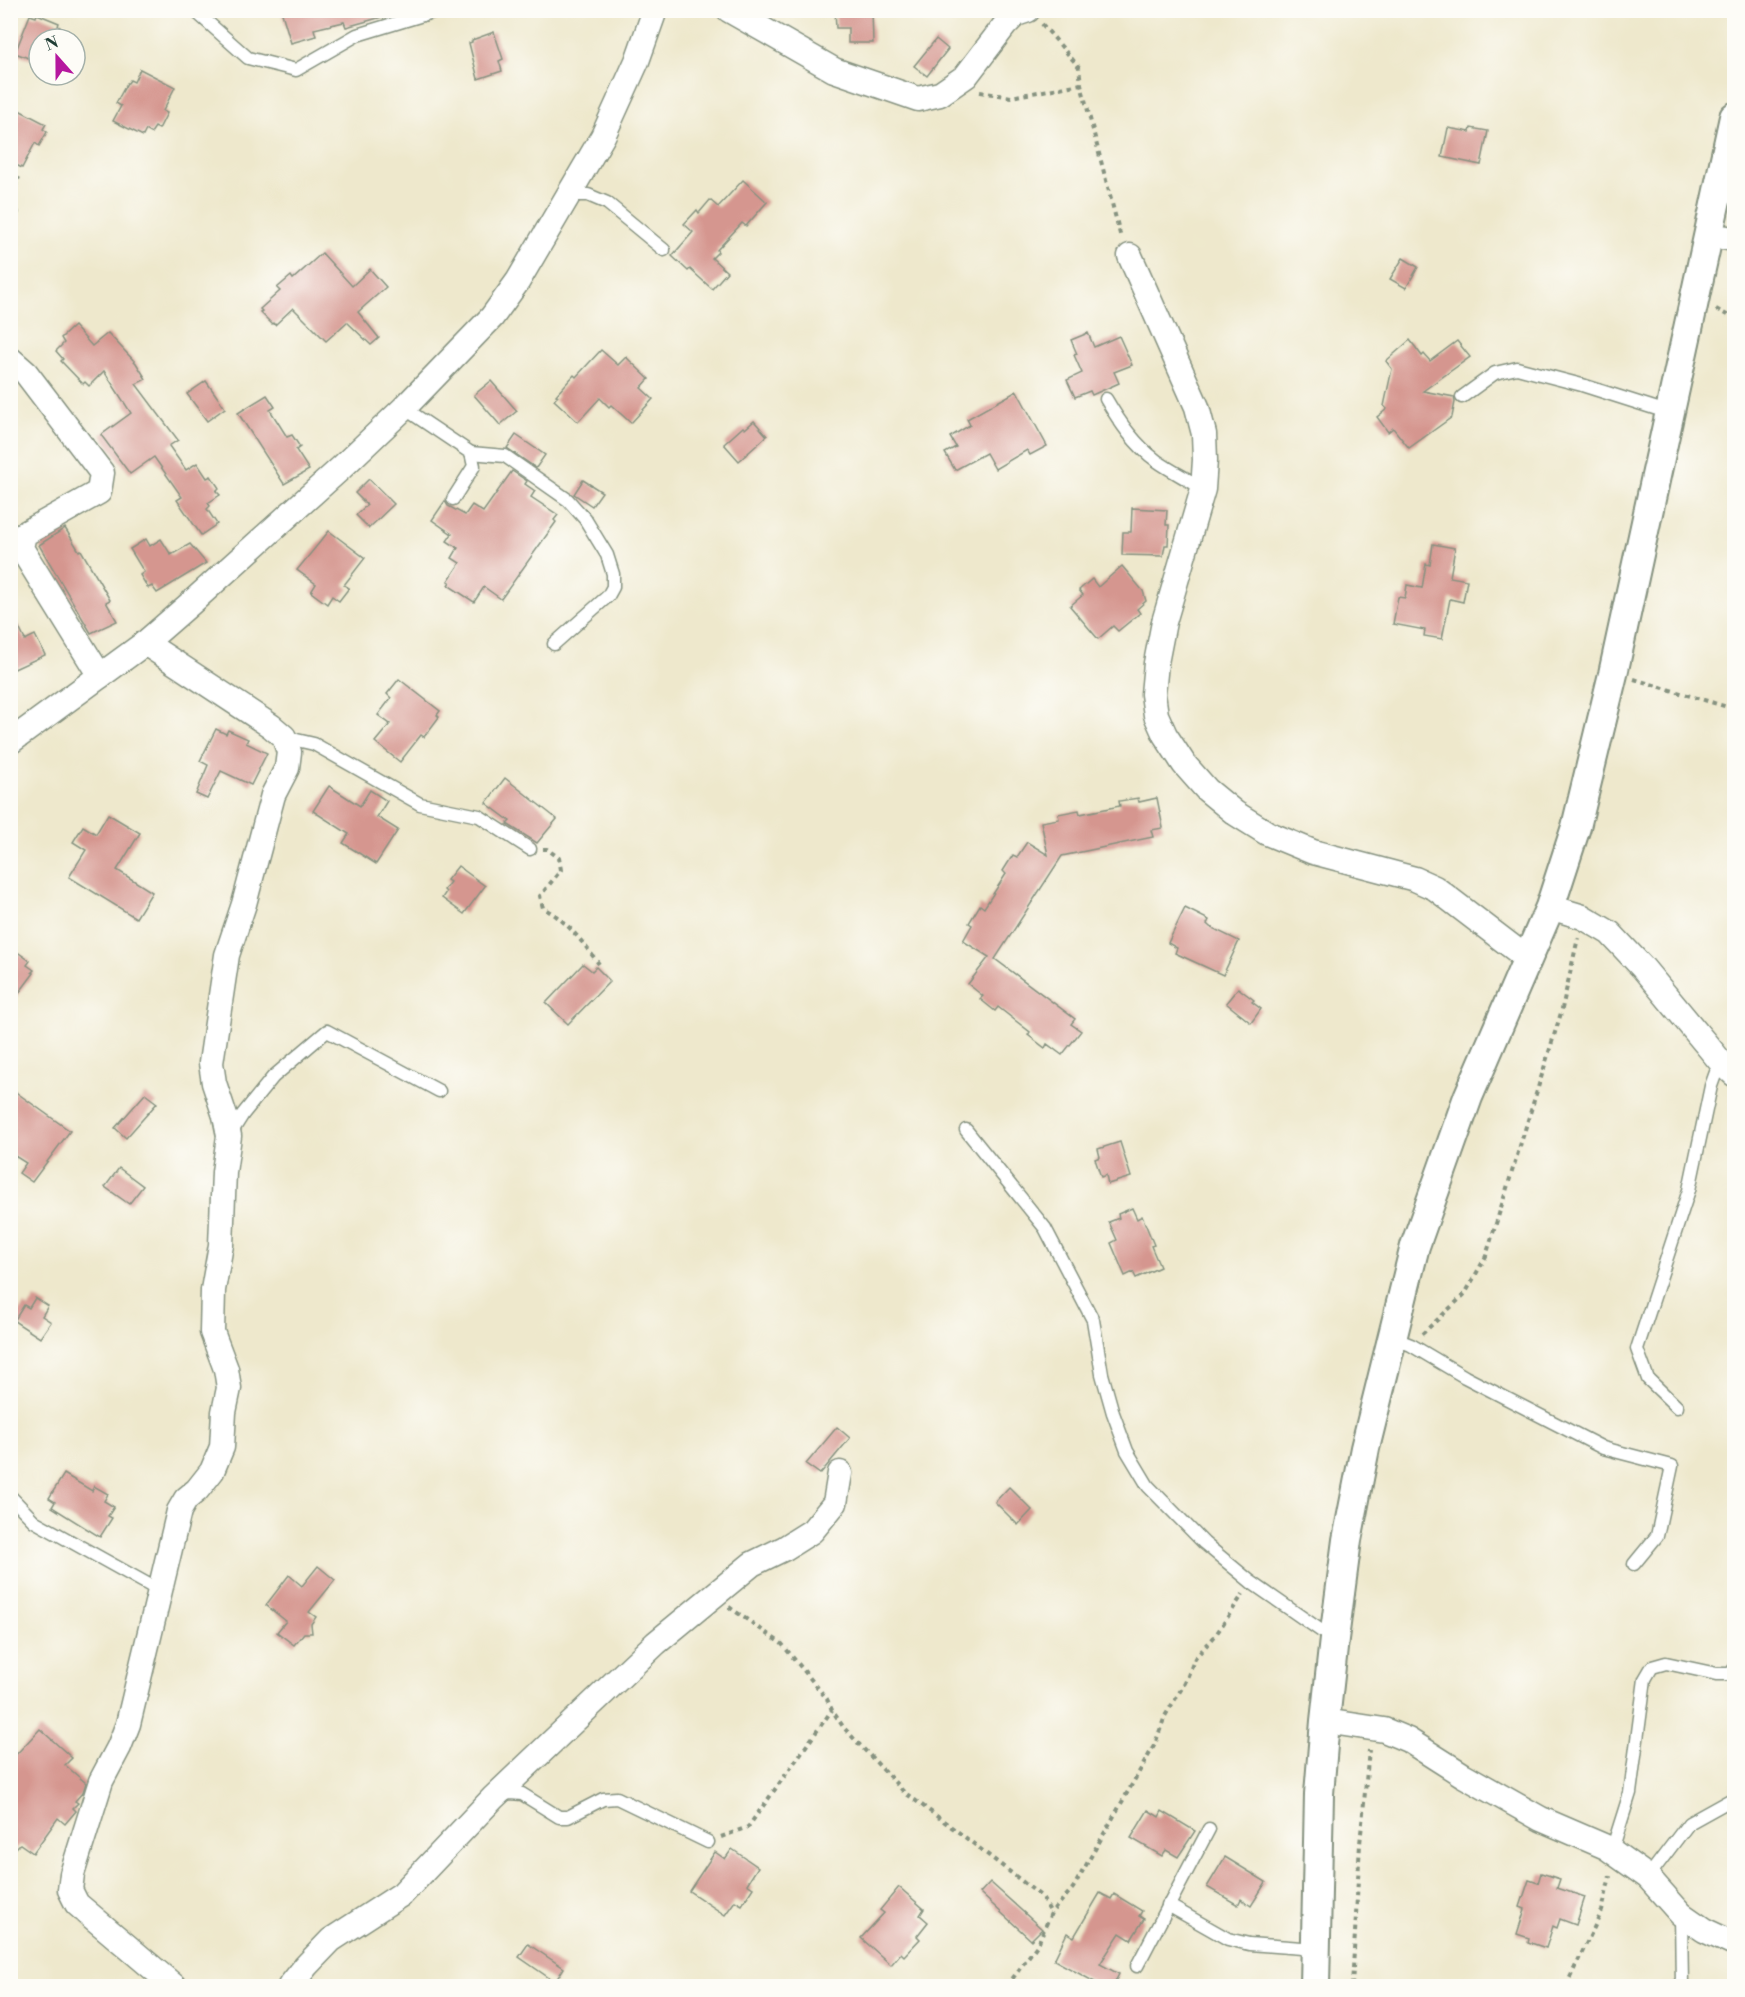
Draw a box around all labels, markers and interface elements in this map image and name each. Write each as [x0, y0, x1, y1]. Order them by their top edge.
north arrow [27, 27, 87, 87]
text: N [42, 32, 62, 56]

